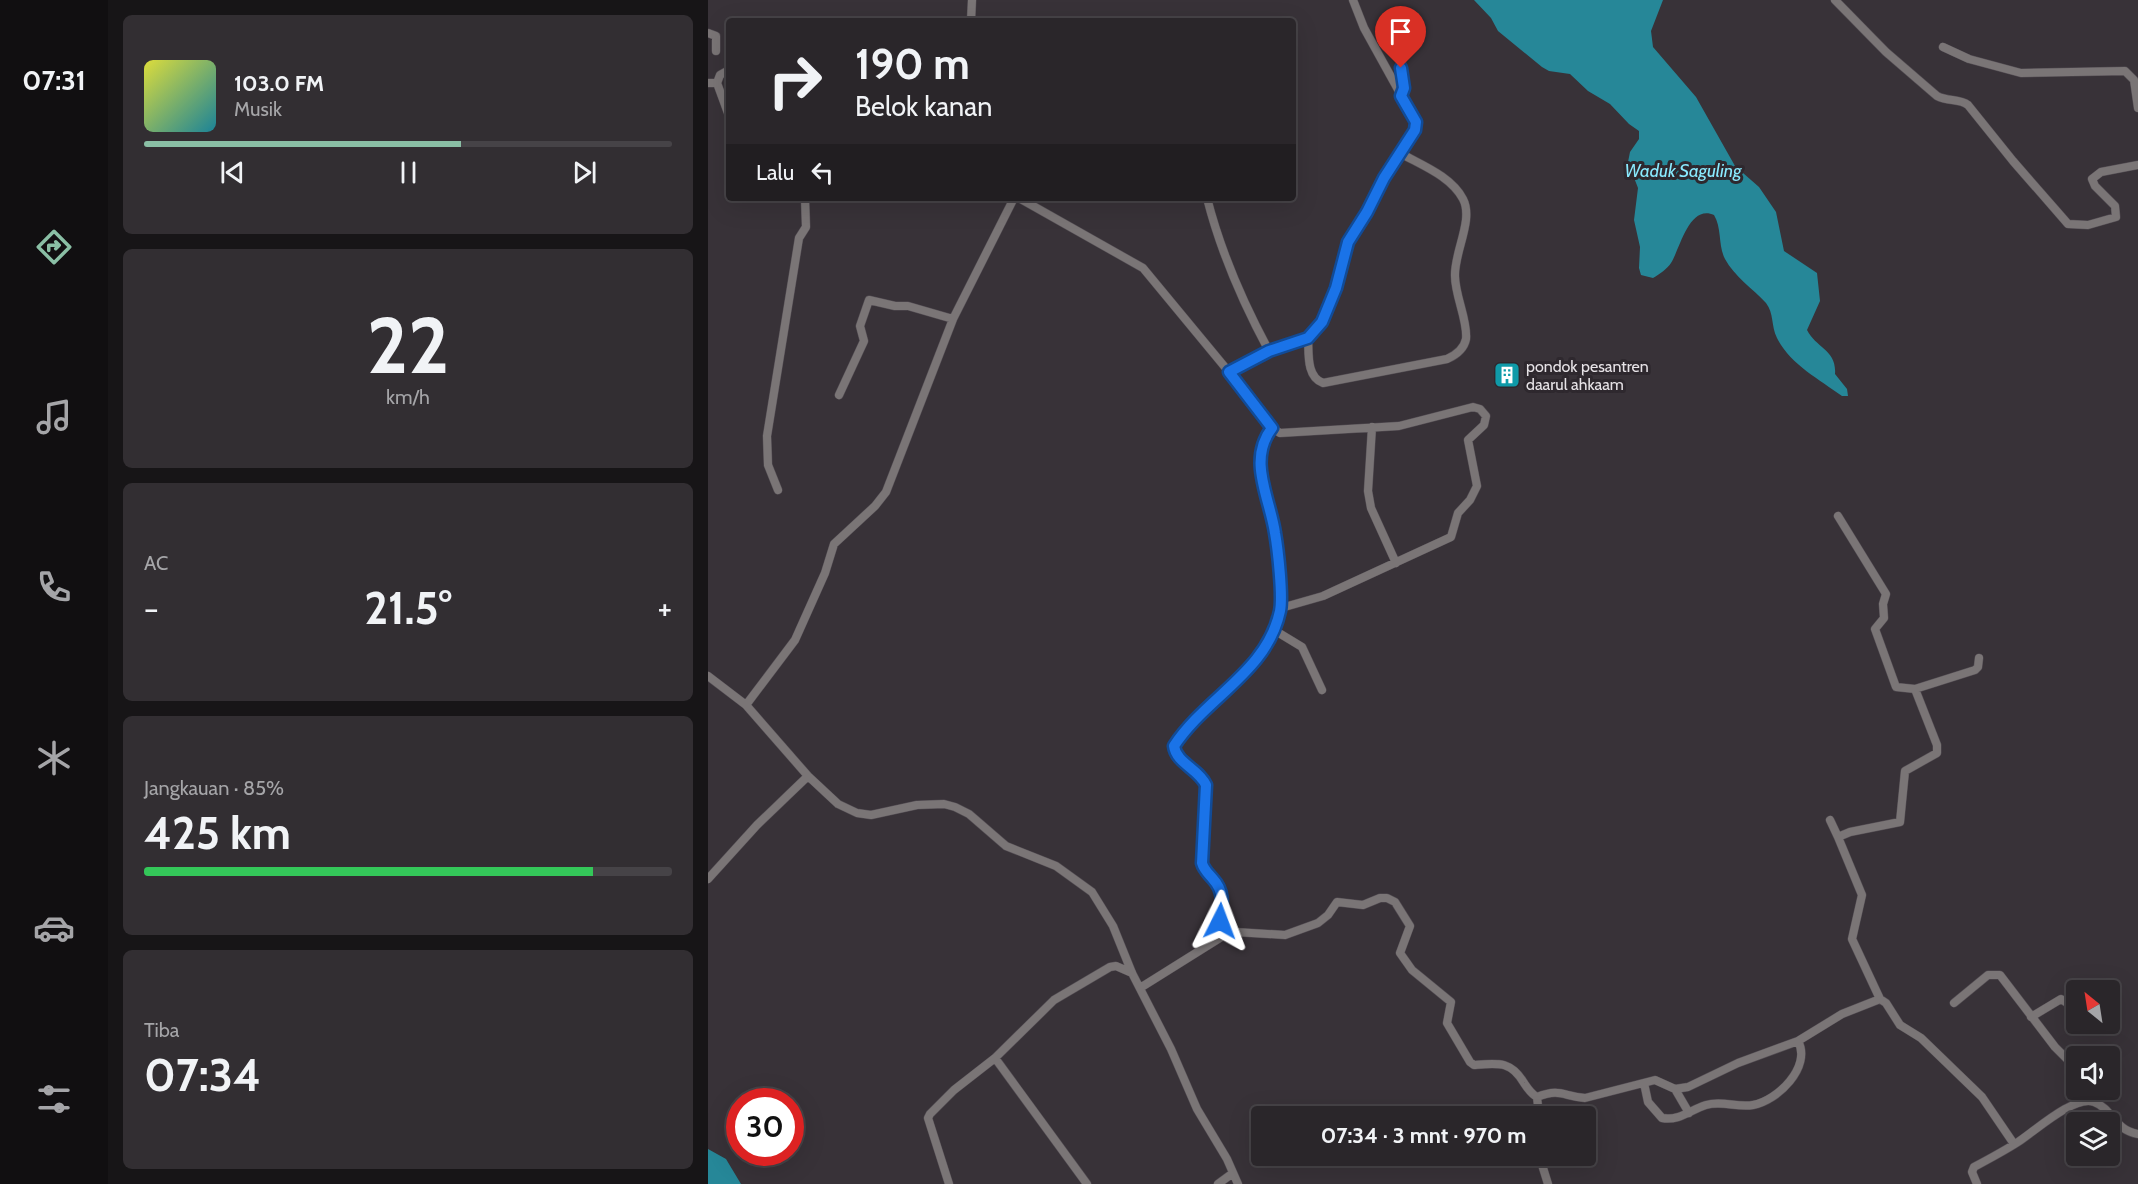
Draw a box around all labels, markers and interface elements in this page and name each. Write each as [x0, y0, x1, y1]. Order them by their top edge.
pin [1375, 6, 1426, 68]
icon: arrive [1384, 15, 1417, 48]
text: 190 m [855, 38, 970, 90]
icon: right [756, 42, 834, 120]
text: 07:31 [22, 64, 86, 97]
text: 103.0 FM [234, 70, 324, 97]
text: Belok kanan [855, 90, 992, 123]
text: Musik [234, 97, 282, 121]
icon: previous [216, 156, 249, 189]
icon: pause [392, 156, 425, 189]
icon: next [568, 156, 601, 189]
icon: left [806, 156, 839, 189]
text: Lalu [756, 159, 794, 186]
water label: Waduk Saguling [1625, 160, 1742, 182]
icon: directions [33, 226, 75, 268]
text: 22 [367, 298, 449, 393]
place label: pondok pesantren daarul ahkaam [1526, 357, 1649, 394]
building icon: pondok pesantren daarul ahkaam [1492, 360, 1522, 390]
text: km/h [386, 385, 430, 409]
icon: music [33, 396, 75, 438]
text: AC [144, 551, 168, 575]
icon: phone [33, 566, 75, 608]
text: 21.5° [364, 581, 452, 635]
text: − [144, 588, 159, 628]
text: + [657, 588, 672, 628]
icon: climate [33, 737, 75, 779]
text: Jangkauan · 85% [144, 776, 284, 800]
text: 425 km [144, 806, 291, 860]
position arrow [1188, 889, 1252, 953]
icon: car [33, 907, 75, 949]
north arrow [2066, 980, 2120, 1034]
map controls [2066, 980, 2120, 1166]
text: Tiba [144, 1018, 179, 1042]
button: sound [2066, 1046, 2120, 1100]
text: 07:34 [144, 1048, 261, 1102]
icon: filters [33, 1078, 75, 1120]
speed limit sign: 30 [726, 1088, 804, 1166]
button: layers [2066, 1112, 2120, 1166]
text: 07:34 · 3 mnt · 970 m [1321, 1122, 1526, 1149]

